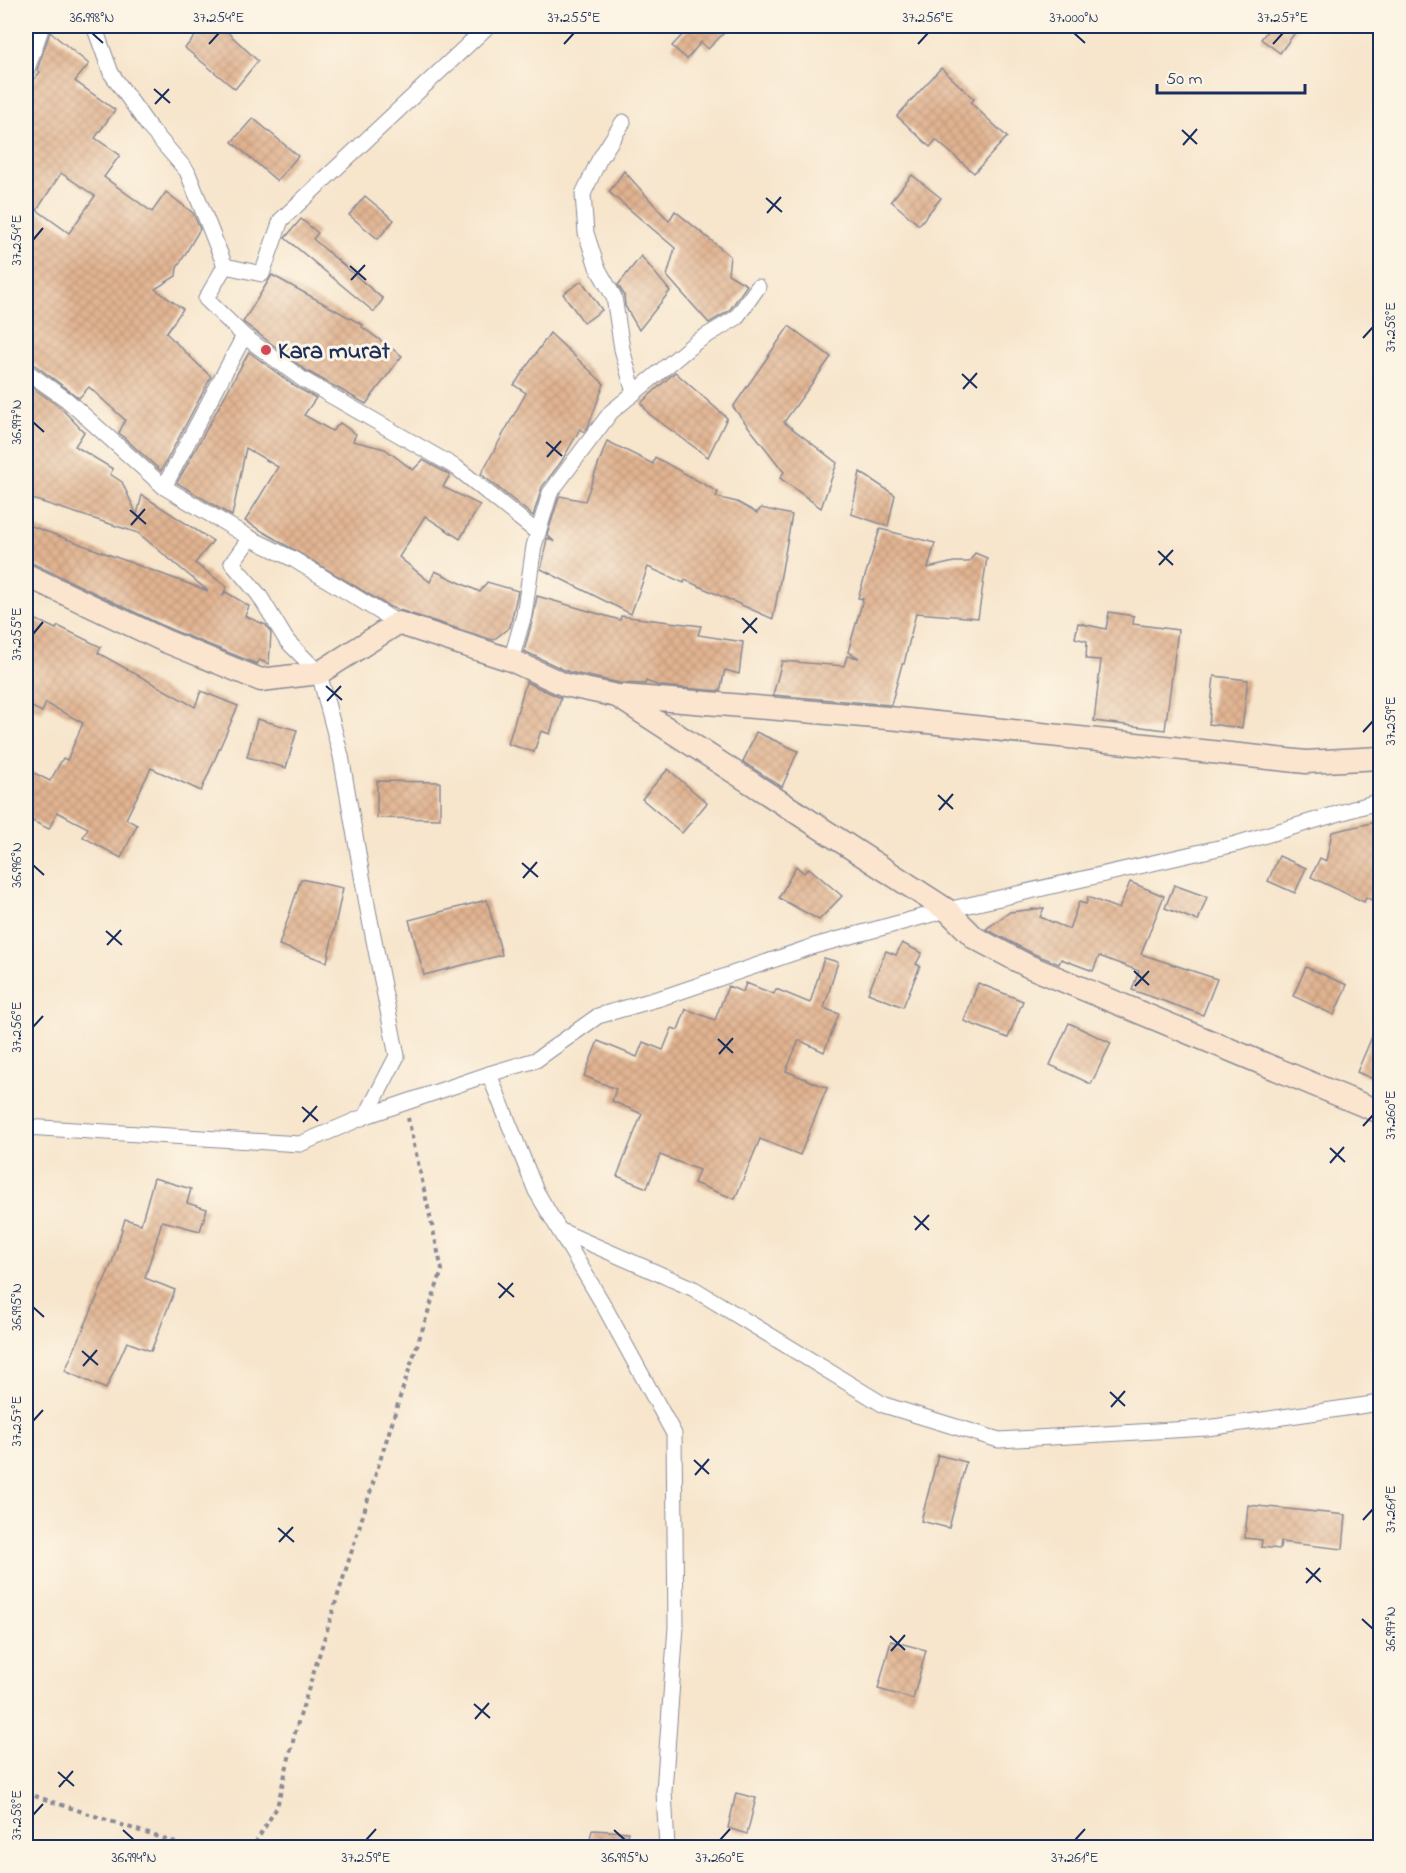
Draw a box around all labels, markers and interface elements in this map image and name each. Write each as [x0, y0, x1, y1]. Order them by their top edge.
text: 36.998°N [70, 7, 114, 29]
text: 37.254°E [194, 7, 244, 29]
text: 37.255°E [547, 7, 601, 29]
text: 37.256°E [902, 7, 954, 29]
text: 37.000°N [1049, 7, 1099, 29]
text: 37.257°E [1258, 7, 1308, 29]
scale bar [1157, 57, 1306, 95]
text: 50 m [1166, 67, 1203, 93]
text: 37.254°E [6, 215, 28, 265]
text: 37.258°E [1380, 302, 1402, 352]
place label: Kara murat [278, 335, 391, 370]
marker: Kara murat [259, 343, 273, 357]
text: 36.997°N [6, 399, 28, 445]
text: 37.255°E [6, 607, 28, 661]
text: 37.259°E [1380, 696, 1402, 746]
text: 36.996°N [6, 842, 28, 888]
text: 37.256°E [6, 1001, 28, 1053]
text: 37.260°E [1380, 1090, 1402, 1140]
text: 36.995°N [6, 1283, 28, 1331]
text: 37.257°E [6, 1396, 28, 1446]
text: 37.261°E [1380, 1485, 1402, 1533]
text: 36.997°N [1380, 1606, 1402, 1652]
text: 37.258°E [6, 1790, 28, 1840]
text: 36.994°N [111, 1847, 157, 1869]
text: 37.259°E [341, 1847, 391, 1869]
text: 36.995°N [601, 1847, 649, 1869]
text: 37.260°E [695, 1847, 745, 1869]
text: 37.261°E [1051, 1847, 1099, 1869]

